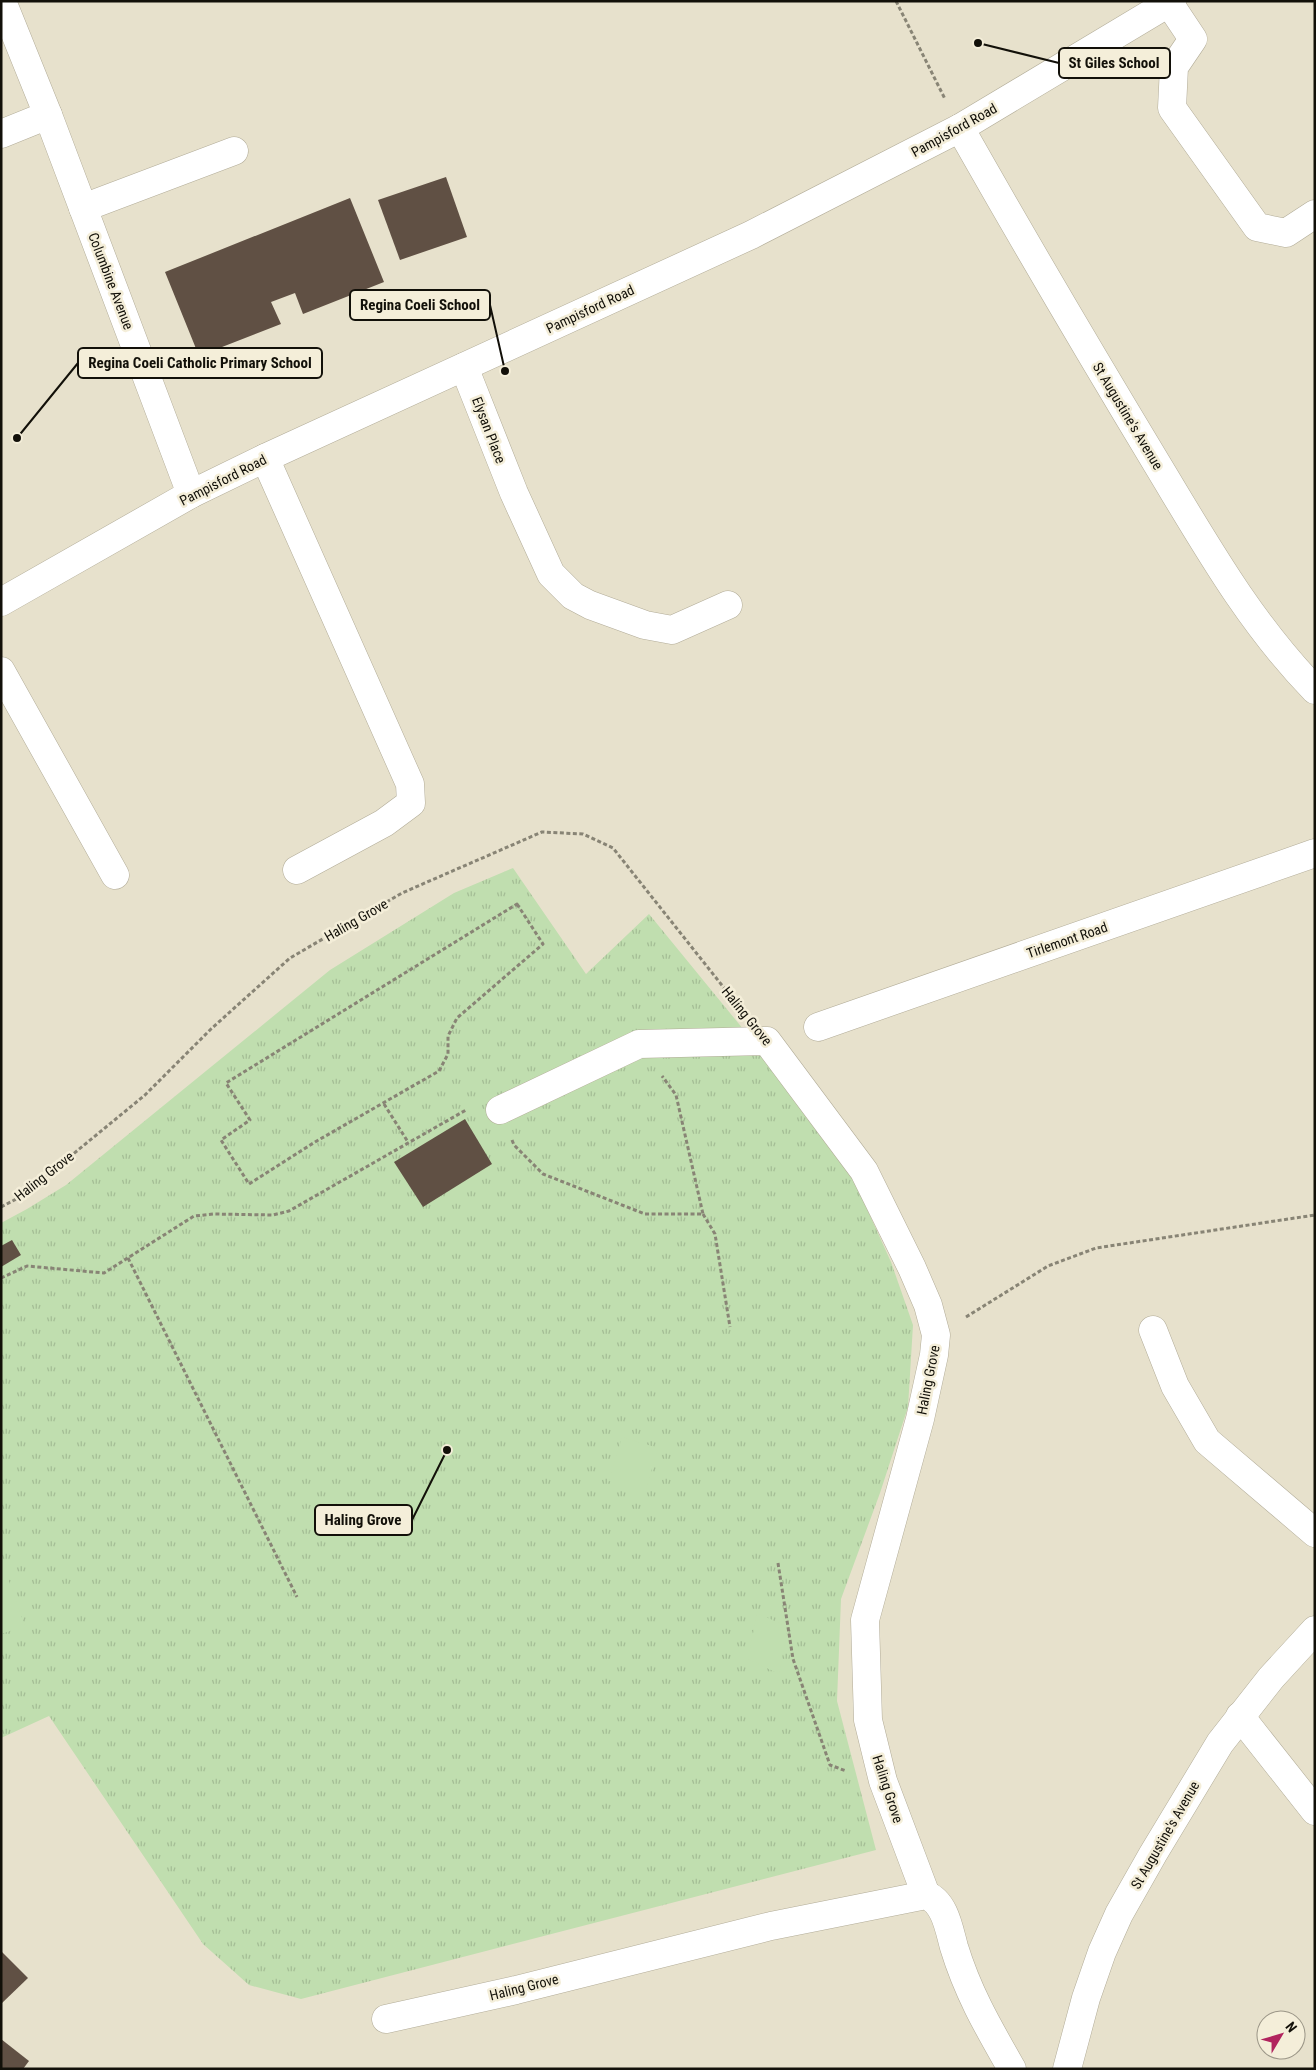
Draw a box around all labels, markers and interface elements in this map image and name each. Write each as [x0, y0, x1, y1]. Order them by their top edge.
callout: St Giles School [1059, 48, 1170, 78]
text: St Giles School [1068, 54, 1160, 72]
street label: Pampisford Road [908, 100, 1000, 160]
street label: Columbine Avenue [85, 230, 137, 332]
street label: Pampisford Road [543, 282, 637, 336]
callout: Regina Coeli School [350, 290, 490, 320]
text: Regina Coeli School [360, 296, 480, 314]
callout: Regina Coeli Catholic Primary School [78, 348, 322, 378]
text: Regina Coeli Catholic Primary School [88, 354, 312, 372]
street label: St Augustine's Avenue [1090, 360, 1166, 473]
street label: Elysan Place [469, 395, 509, 466]
street label: Pampisford Road [177, 451, 269, 509]
street label: Haling Grove [321, 895, 391, 945]
street label: Tirlemont Road [1025, 919, 1109, 961]
street label: Haling Grove [719, 984, 776, 1049]
street label: Haling Grove [11, 1148, 77, 1204]
street label: Haling Grove [913, 1343, 943, 1416]
callout: Haling Grove [315, 1505, 412, 1535]
text: Haling Grove [325, 1511, 401, 1529]
street label: Haling Grove [869, 1753, 907, 1825]
street label: St Augustine's Avenue [1128, 1778, 1203, 1892]
street label: Haling Grove [488, 1971, 561, 2003]
north arrow [1256, 2010, 1306, 2060]
text: N [1282, 2019, 1300, 2035]

